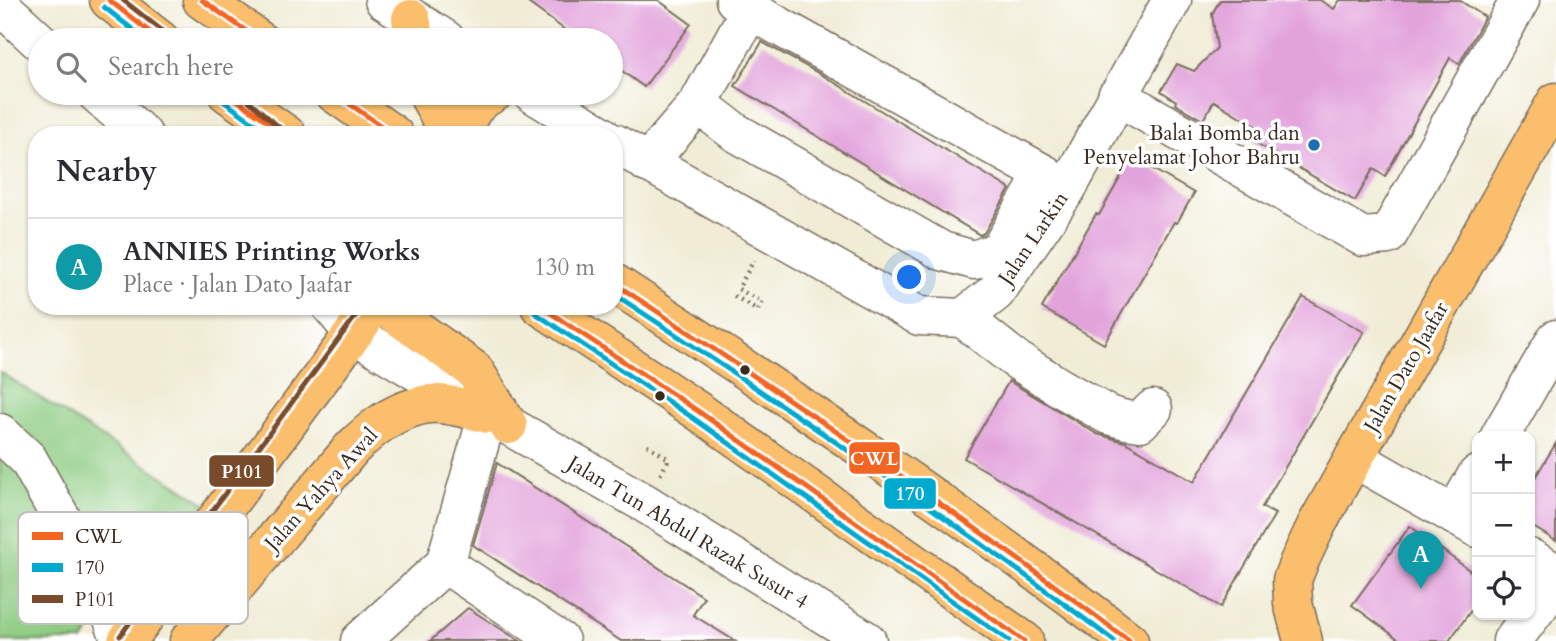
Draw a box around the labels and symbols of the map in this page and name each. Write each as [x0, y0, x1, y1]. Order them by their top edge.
place label: Balai Bomba dan Penyelamat Johor Bahru [1083, 119, 1300, 172]
marker: Balai Bomba dan Penyelamat Johor Bahru [1306, 137, 1322, 153]
street label: Jalan Larkin [990, 186, 1075, 293]
your location [892, 260, 926, 294]
street label: Jalan Dato Jaafar [1356, 296, 1456, 440]
unlabelled marker [738, 363, 752, 377]
unlabelled marker [653, 389, 667, 403]
street label: Jalan Yahya Awal [256, 422, 384, 559]
line badge: CWL [848, 441, 901, 475]
text: CWL [850, 446, 898, 472]
street label: Jalan Tun Abdul Razak Susur 4 [559, 447, 814, 616]
line badge: P101 [208, 454, 275, 488]
text: P101 [221, 459, 263, 485]
line badge: 170 [883, 477, 937, 510]
text: 170 [895, 481, 925, 507]
legend [18, 512, 248, 624]
text: CWL [75, 524, 123, 550]
pin: A [1398, 531, 1444, 589]
text: 170 [75, 555, 104, 581]
text: P101 [75, 587, 115, 613]

